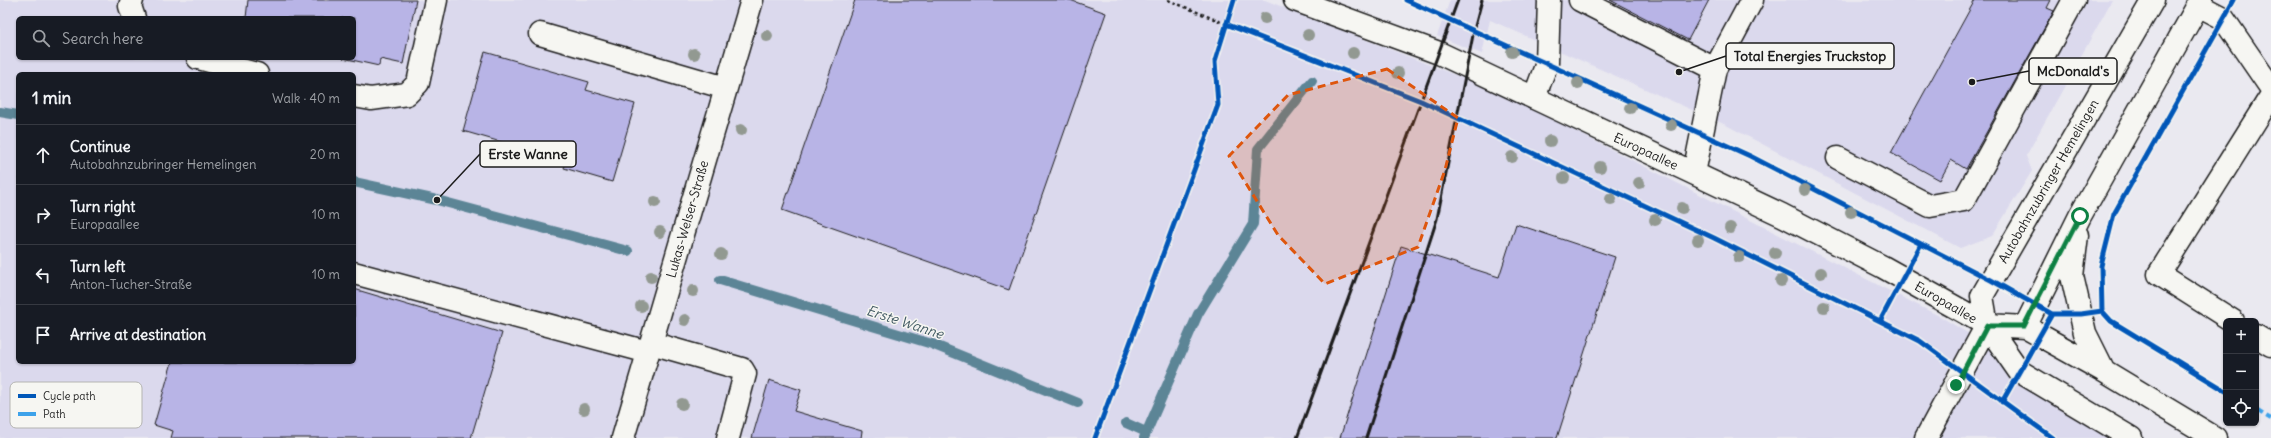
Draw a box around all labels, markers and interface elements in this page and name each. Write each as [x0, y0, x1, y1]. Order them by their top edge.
search box [16, 16, 356, 60]
icon: search [30, 27, 52, 49]
text: Search here [62, 29, 143, 48]
callout: Total Energies Truckstop [1726, 43, 1894, 69]
text: Total Energies Truckstop [1734, 47, 1886, 65]
callout: McDonald's [2029, 58, 2117, 84]
text: McDonald's [2037, 62, 2110, 80]
text: 1 min [32, 87, 71, 109]
text: Walk · 40 m [272, 90, 340, 107]
street label: Autobahnzubringer Hemelingen [1994, 96, 2103, 266]
street label: Europaallee [1611, 129, 1681, 174]
text: Continue [70, 137, 131, 156]
callout: Erste Wanne [480, 141, 576, 167]
icon: ahead [32, 144, 54, 166]
text: Erste Wanne [488, 145, 568, 163]
text: 20 m [310, 146, 340, 163]
text: Autobahnzubringer Hemelingen [70, 156, 256, 173]
street label: Lukas-Welser-Straße [663, 158, 712, 280]
text: Turn right [70, 197, 135, 216]
icon: right [32, 204, 54, 226]
text: 10 m [312, 206, 340, 223]
route start [2071, 207, 2089, 225]
text: Europaallee [70, 216, 140, 233]
text: Turn left [70, 257, 125, 276]
icon: left [32, 264, 54, 286]
text: 10 m [312, 266, 340, 283]
text: Anton-Tucher-Straße [70, 276, 192, 293]
street label: Europaallee [1911, 278, 1980, 327]
water label: Erste Wanne [864, 301, 947, 343]
map controls [2223, 318, 2259, 426]
button: + [2223, 318, 2259, 354]
icon: arrive [32, 324, 54, 346]
text: Arrive at destination [70, 325, 206, 344]
button: − [2223, 354, 2259, 390]
route end [1947, 376, 1965, 394]
legend [10, 382, 142, 428]
text: Cycle path [43, 389, 96, 403]
button: locate [2223, 390, 2259, 426]
text: Path [43, 407, 66, 421]

